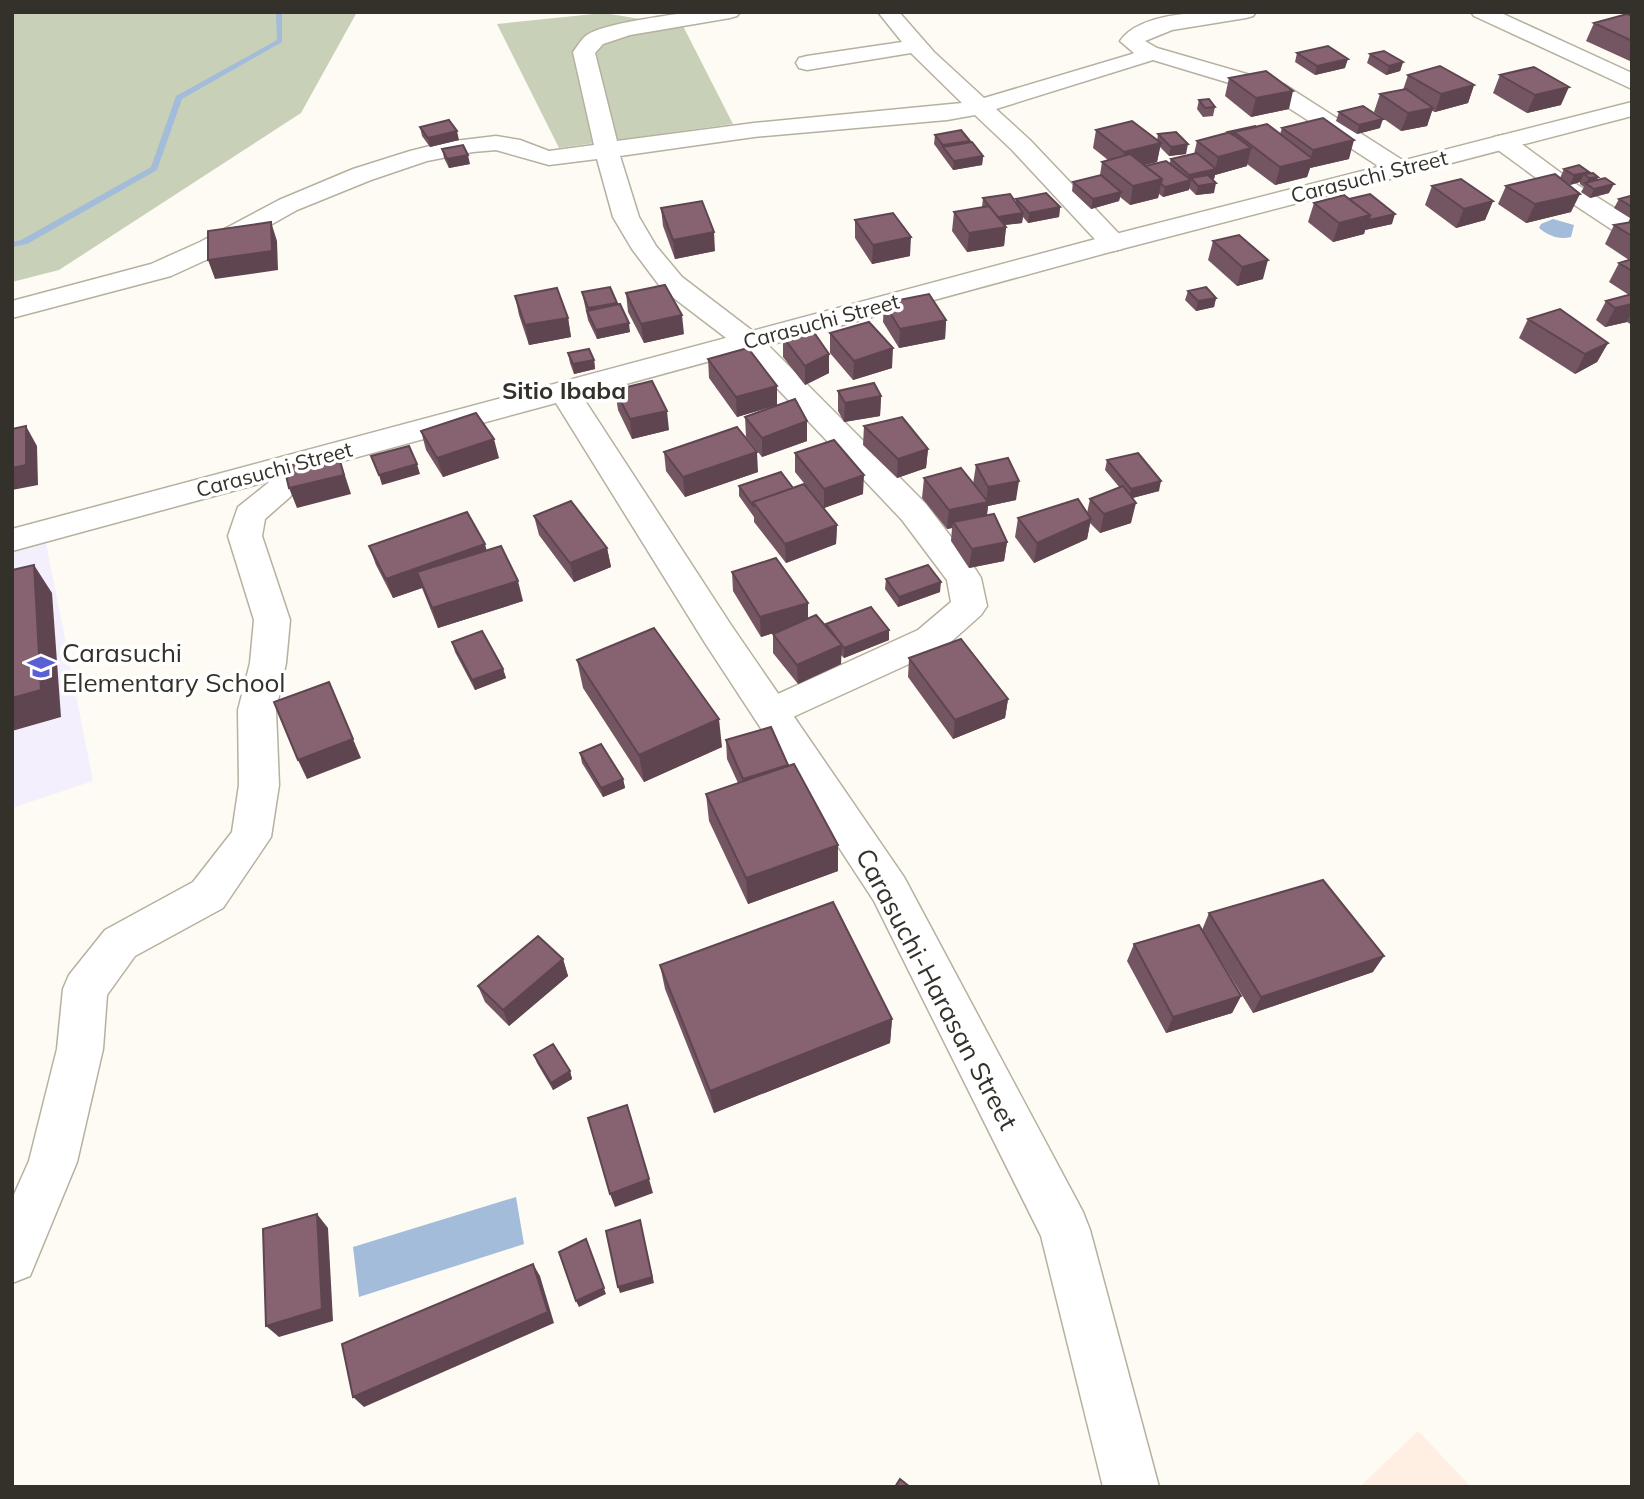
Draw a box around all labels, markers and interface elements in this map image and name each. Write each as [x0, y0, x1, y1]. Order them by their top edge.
street label: Carasuchi Street [1288, 144, 1450, 208]
street label: Carasuchi Street [740, 288, 902, 354]
district label: Sitio Ibaba [502, 375, 626, 405]
street label: Carasuchi Street [193, 436, 355, 502]
place label: Carasuchi Elementary School [62, 636, 286, 699]
school or university icon: Carasuchi Elementary School [26, 652, 56, 682]
street label: Carasuchi-Harasan Street [849, 843, 1025, 1135]

